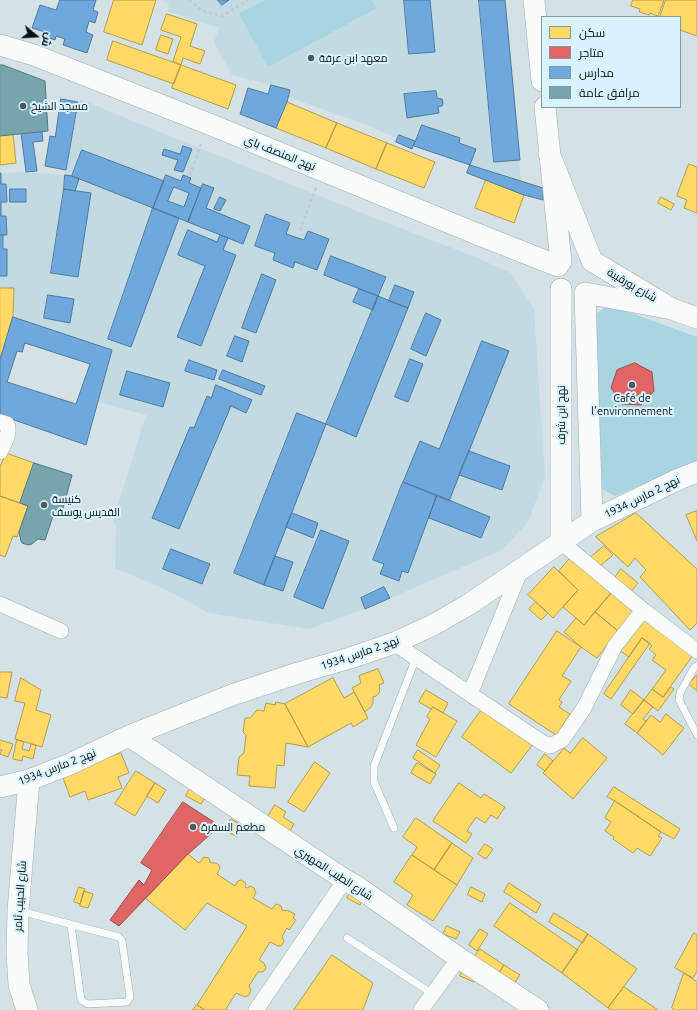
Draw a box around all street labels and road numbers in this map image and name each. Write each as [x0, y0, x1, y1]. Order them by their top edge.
street label: نهج المنصف باي [242, 133, 318, 173]
street label: شارع بورقيبة [605, 265, 659, 305]
street label: نهج ابن شرف [554, 385, 568, 445]
street label: نهج 2 مارس 1934 [602, 473, 682, 521]
street label: نهج 2 مارس 1934 [319, 633, 401, 673]
street label: نهج 2 مارس 1934 [16, 746, 98, 788]
street label: شارع الطيب المهيري [293, 843, 375, 903]
street label: شارع الحبيب ثامر [11, 860, 29, 932]

